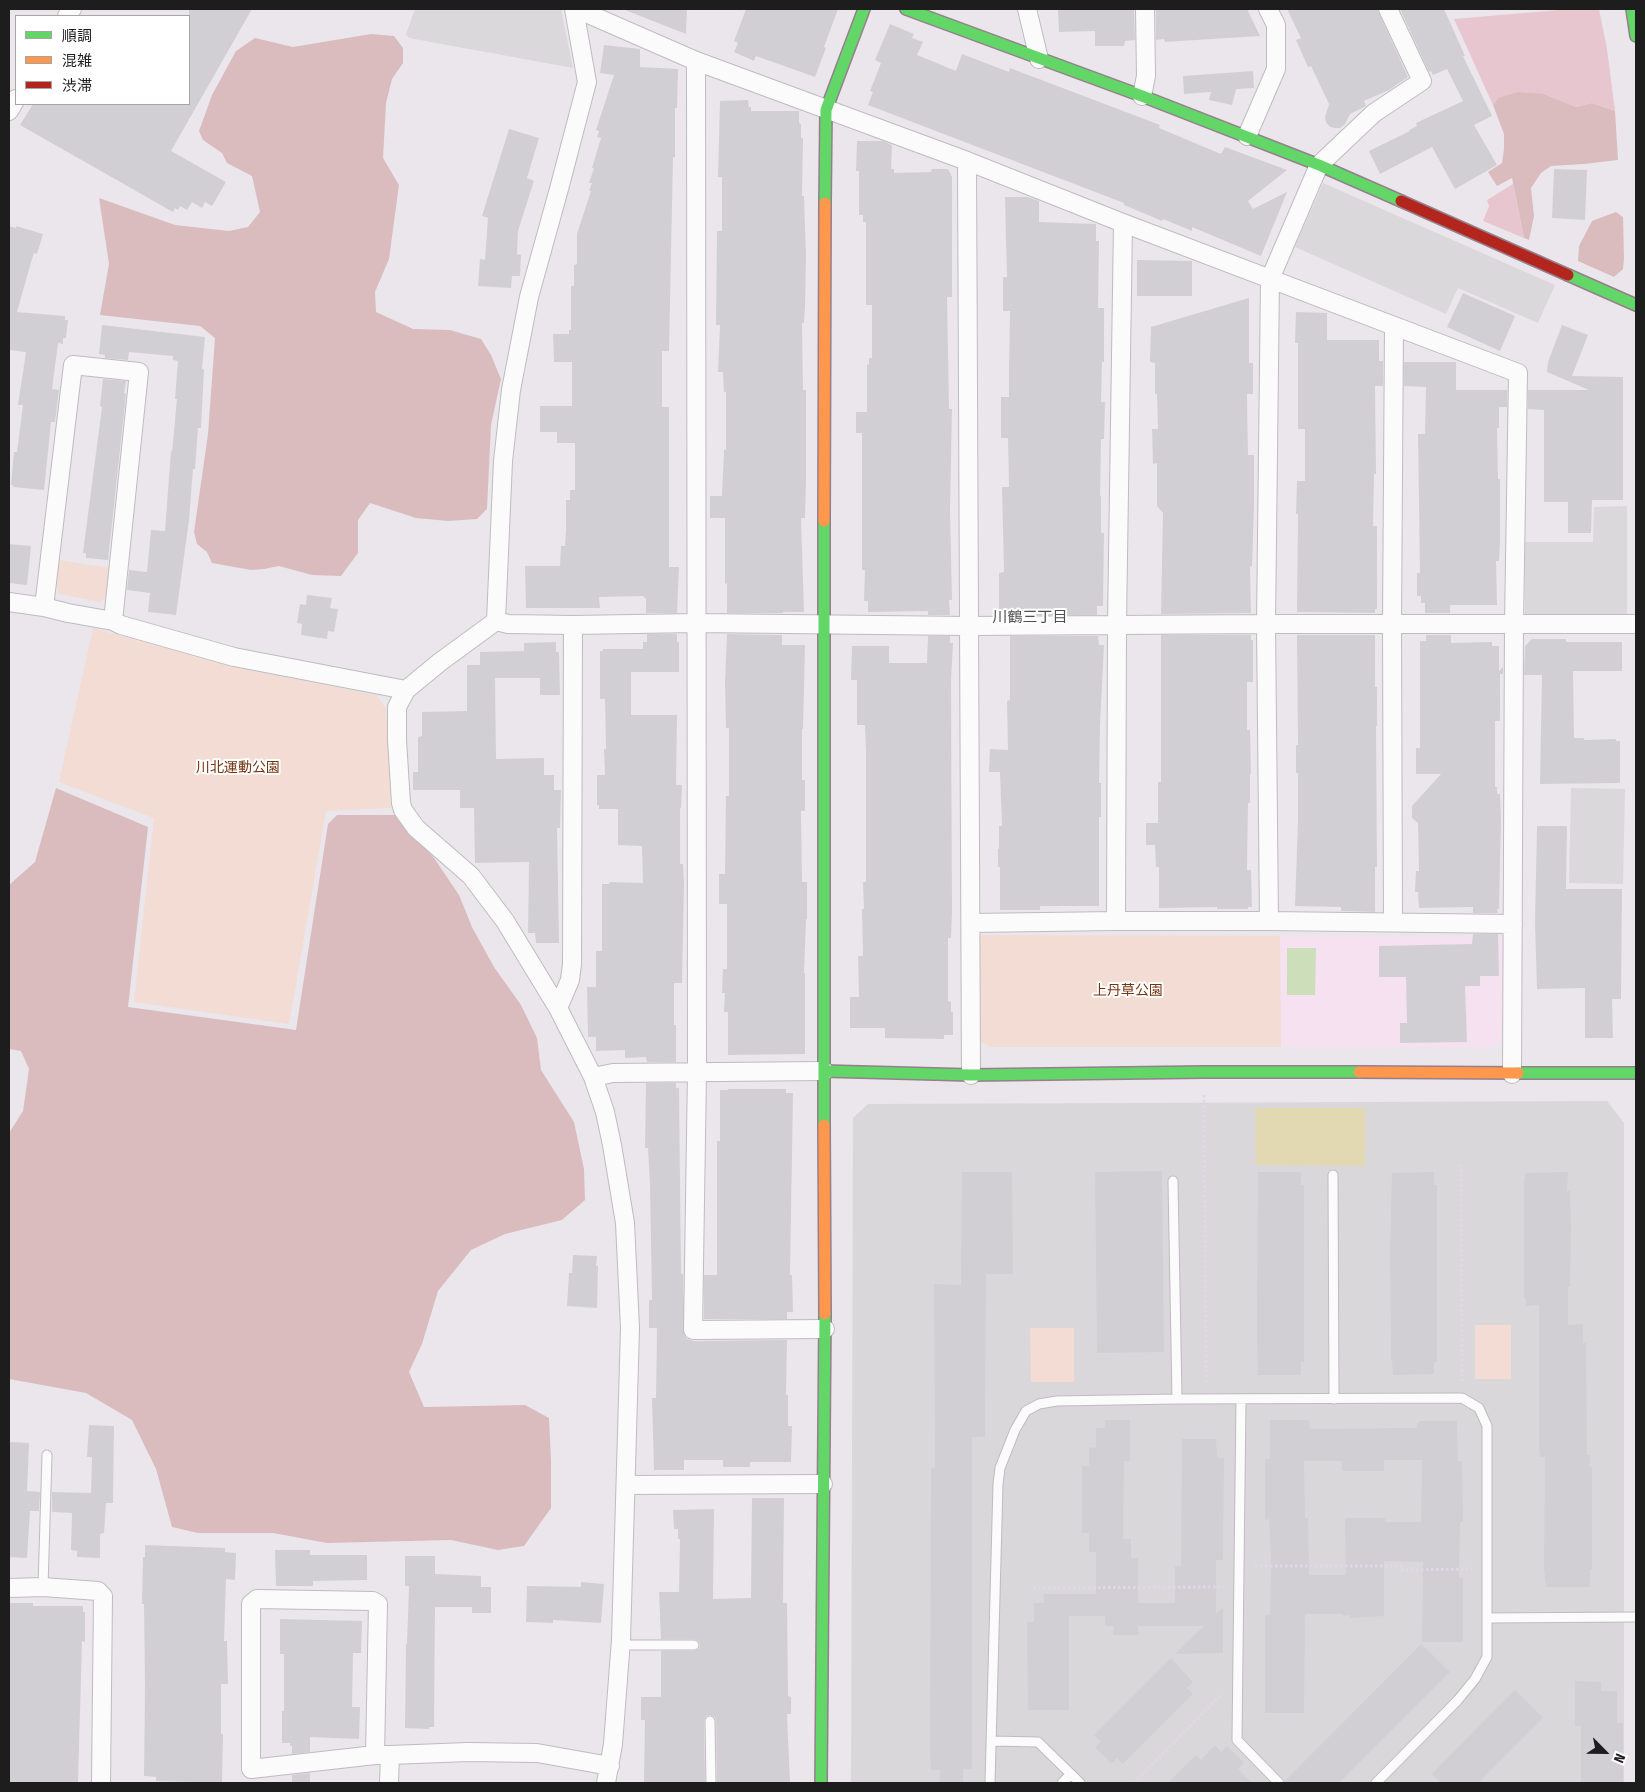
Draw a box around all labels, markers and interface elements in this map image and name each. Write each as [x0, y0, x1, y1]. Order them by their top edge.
legend [15, 15, 190, 105]
text: 順調 [62, 27, 92, 45]
text: 混雑 [62, 52, 92, 70]
text: 渋滞 [62, 77, 92, 95]
district label: 川鶴三丁目 [993, 609, 1067, 627]
park label: 川北運動公園 [196, 760, 280, 776]
park label: 上丹草公園 [1093, 983, 1163, 999]
north arrow [1580, 1727, 1630, 1777]
text: N [1610, 1751, 1629, 1765]

